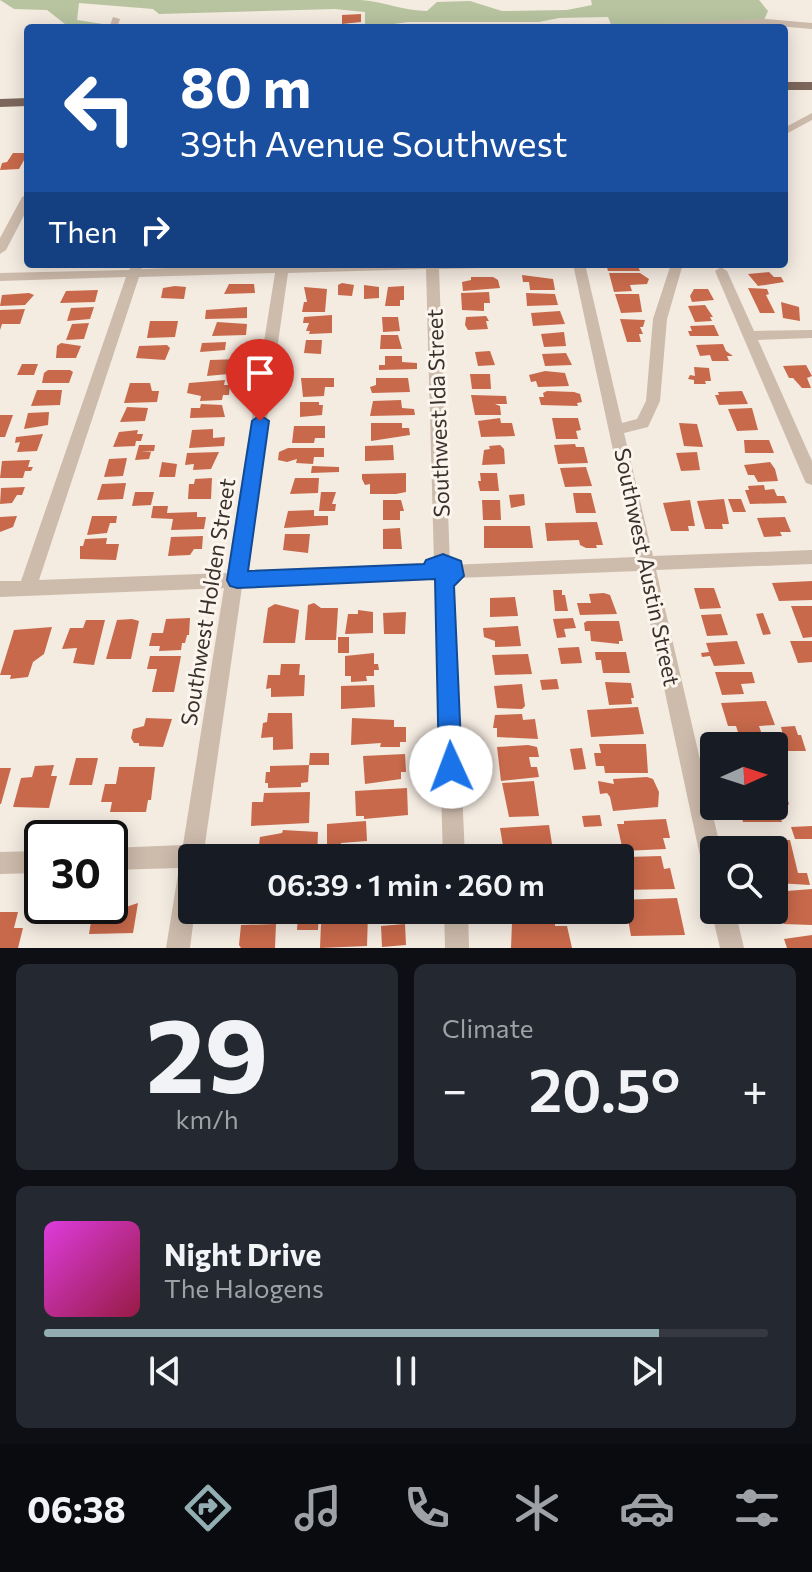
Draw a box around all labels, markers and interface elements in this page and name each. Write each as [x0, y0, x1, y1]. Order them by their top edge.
text: 80 m [180, 51, 311, 120]
icon: left [48, 56, 152, 160]
text: 39th Avenue Southwest [180, 120, 568, 164]
icon: right [133, 208, 177, 252]
text: Then [48, 212, 117, 249]
street label: Southwest Ida Street [420, 308, 455, 518]
pin [226, 339, 294, 421]
icon: arrive [238, 351, 282, 395]
street label: Southwest Austin Street [609, 445, 686, 688]
street label: Southwest Holden Street [175, 476, 240, 728]
position arrow [409, 725, 493, 809]
north arrow [700, 732, 788, 820]
map controls [700, 732, 788, 924]
speed limit sign: 30 [24, 820, 128, 924]
button: search [700, 836, 788, 924]
text: 06:39 · 1 min · 260 m [267, 865, 545, 902]
text: 29 [146, 987, 268, 1114]
text: Climate [442, 1012, 534, 1043]
text: 20.5° [529, 1051, 681, 1124]
text: − [442, 1061, 467, 1115]
text: + [742, 1061, 768, 1115]
text: km/h [175, 1103, 239, 1134]
text: Night Drive [164, 1235, 321, 1272]
text: The Halogens [164, 1272, 324, 1303]
icon: previous [143, 1349, 187, 1393]
icon: pause [384, 1349, 428, 1393]
icon: next [625, 1349, 669, 1393]
icon: directions [180, 1480, 236, 1536]
icon: music [290, 1480, 346, 1536]
icon: phone [399, 1480, 455, 1536]
icon: climate [509, 1480, 565, 1536]
icon: car [619, 1480, 675, 1536]
icon: filters [729, 1480, 785, 1536]
text: 06:38 [27, 1486, 126, 1530]

